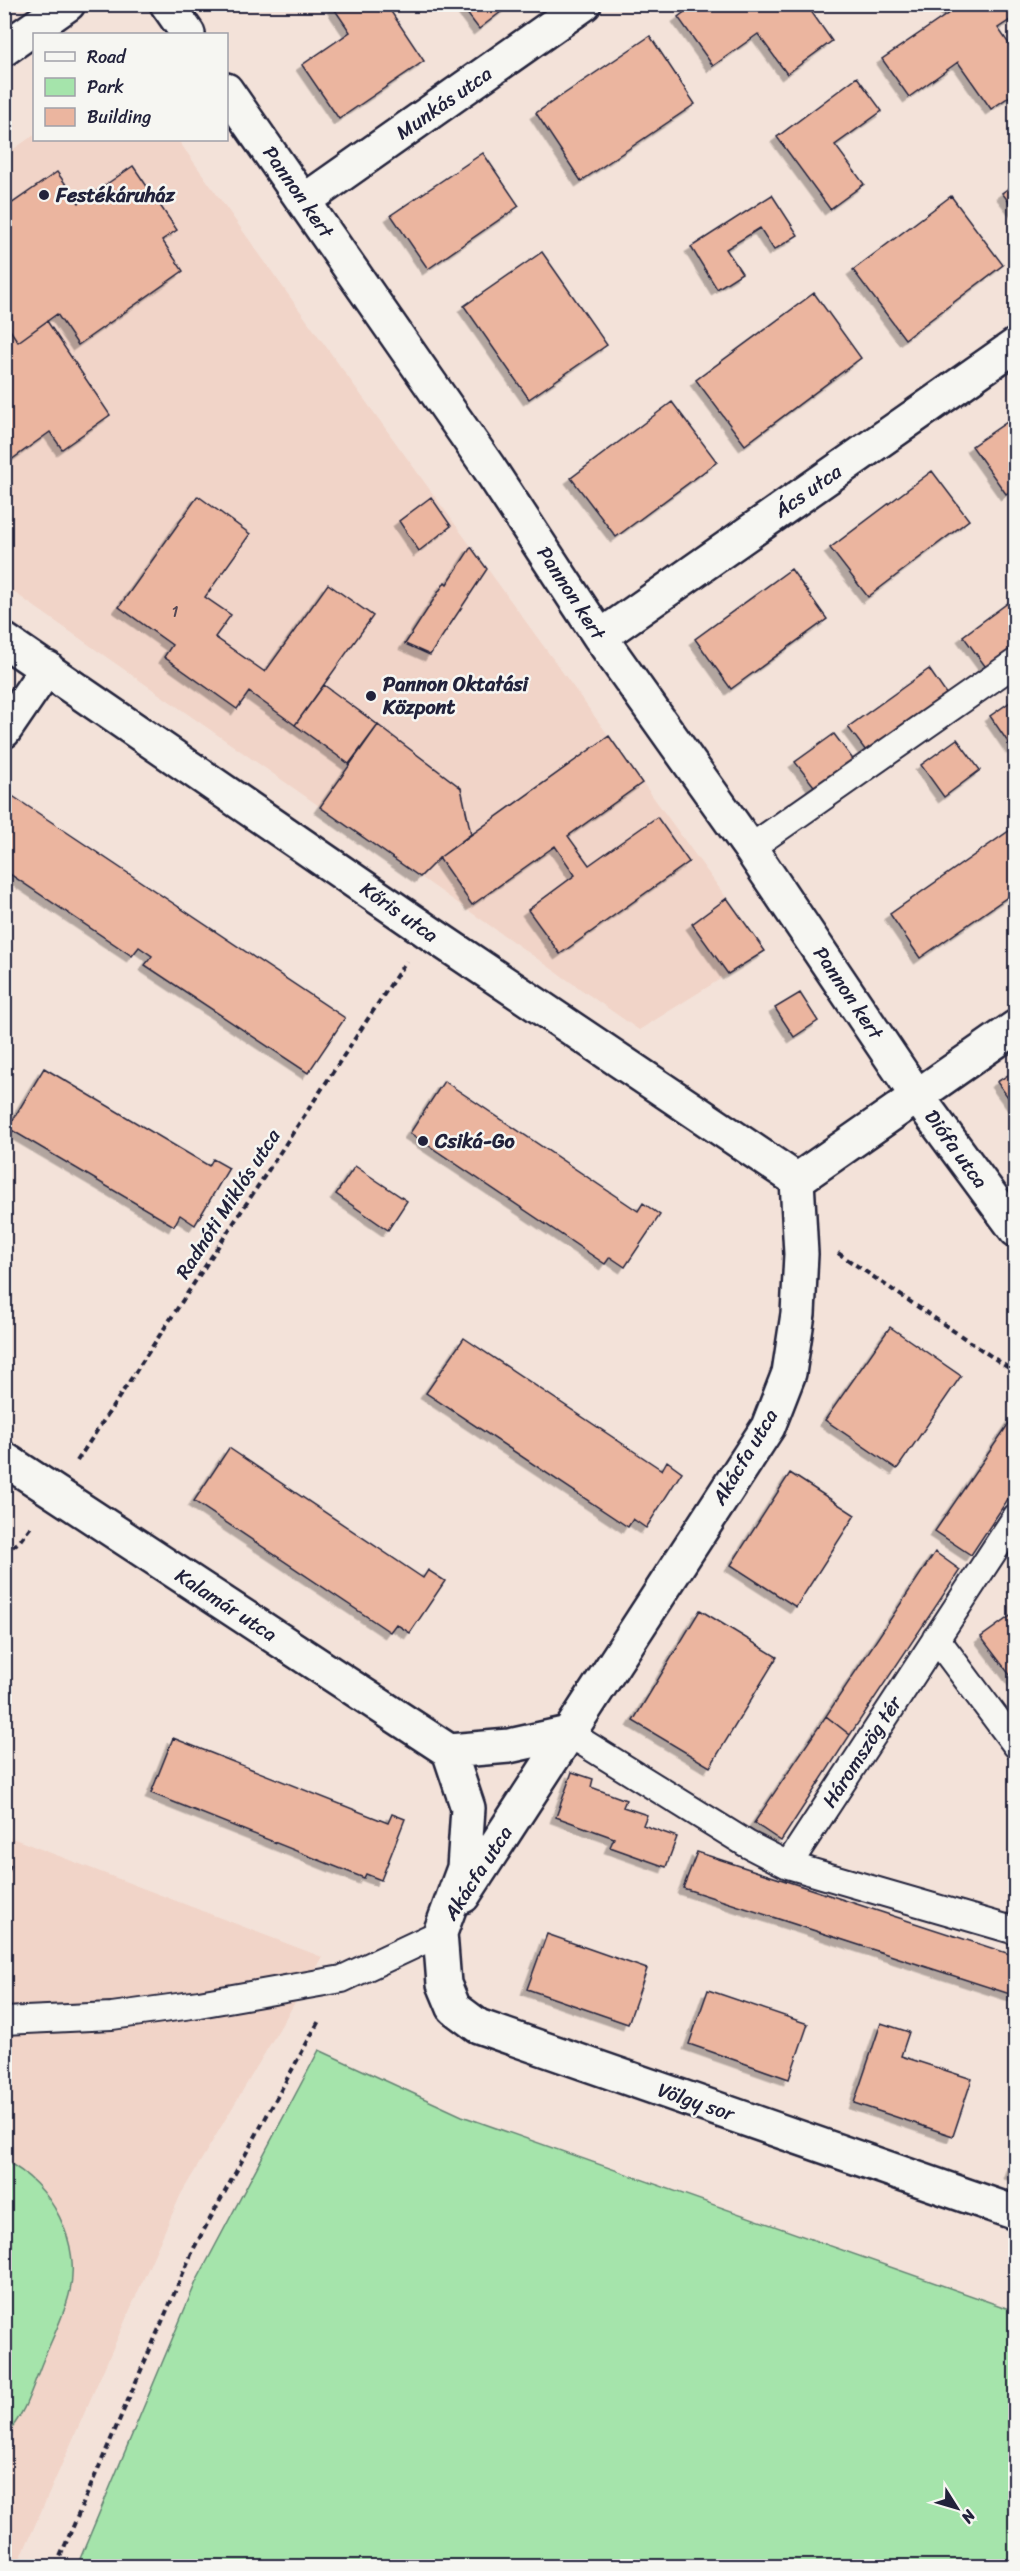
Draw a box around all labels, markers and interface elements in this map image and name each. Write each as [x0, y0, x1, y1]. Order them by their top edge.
legend [33, 33, 228, 141]
text: Road [87, 41, 127, 73]
street label: Munkás utca [388, 57, 500, 149]
text: Park [87, 71, 124, 103]
text: Building [87, 101, 151, 133]
street label: Pannon kert [253, 138, 343, 246]
place label: Festékáruház [55, 178, 175, 213]
marker: Festékáruház [37, 188, 51, 202]
street label: Ács utca [766, 454, 850, 528]
street label: Pannon kert [527, 539, 615, 648]
house number: 1 [172, 597, 179, 626]
place label: Pannon Oktatási Központ [382, 667, 530, 725]
marker: Pannon Oktatási Központ [364, 689, 378, 703]
street label: Kőris utca [352, 872, 446, 952]
street label: Pannon kert [804, 939, 893, 1048]
street label: Diófa utca [915, 1102, 997, 1196]
street label: Radnóti Miklós utca [166, 1121, 290, 1286]
place label: Csiká-Go [434, 1124, 516, 1159]
marker: Csiká-Go [416, 1134, 430, 1148]
street label: Akácfa utca [702, 1402, 788, 1513]
street label: Kalamár utca [168, 1559, 284, 1651]
street label: Háromszög tér [813, 1687, 912, 1815]
street label: Akácfa utca [434, 1819, 522, 1928]
street label: Völgy sor [653, 2073, 741, 2132]
north arrow [927, 2478, 987, 2538]
text: N [953, 2503, 984, 2531]

